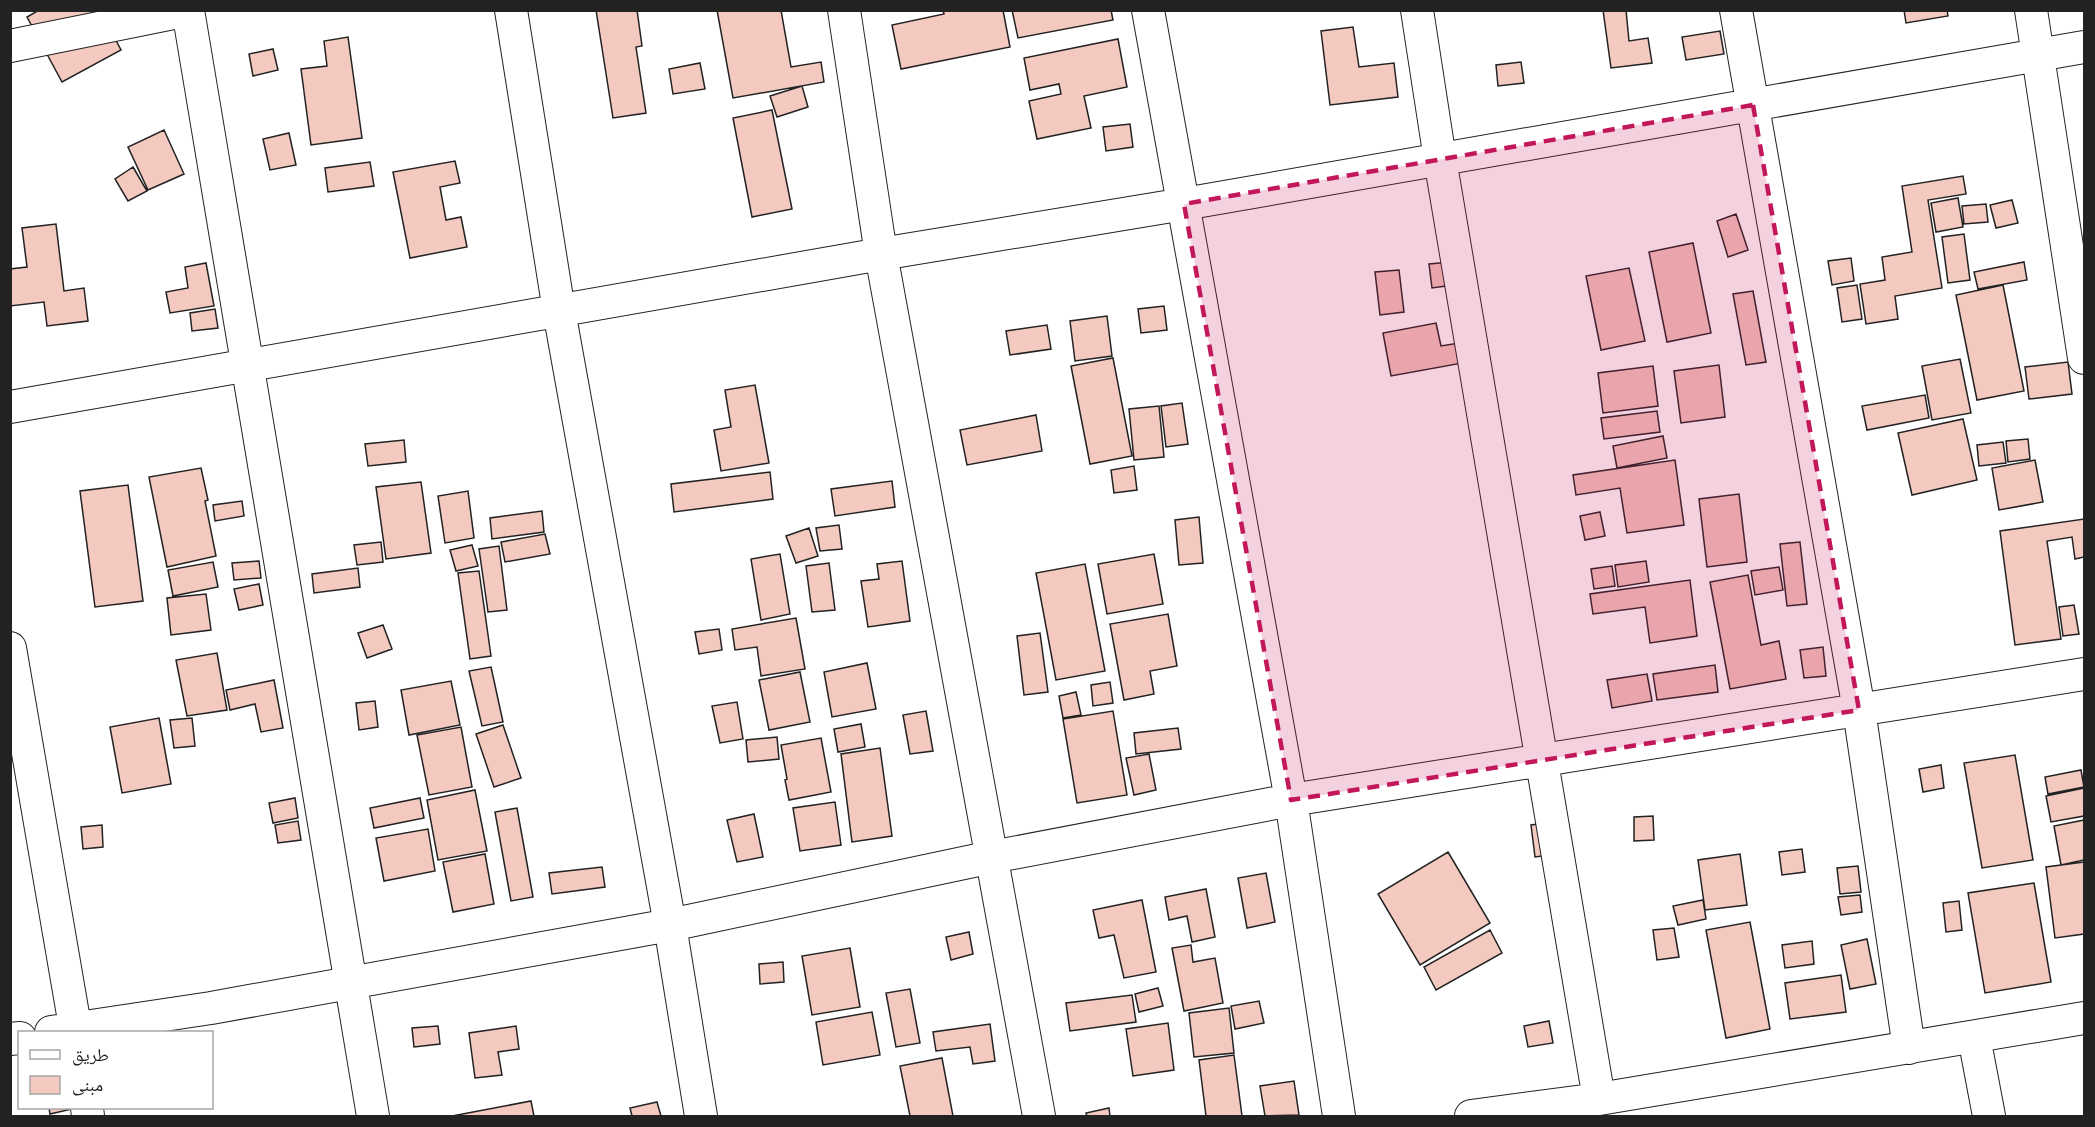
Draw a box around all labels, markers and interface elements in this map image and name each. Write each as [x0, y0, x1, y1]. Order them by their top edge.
legend [18, 1031, 213, 1109]
text: طريق [72, 1040, 109, 1067]
text: مبنى [72, 1070, 103, 1097]

